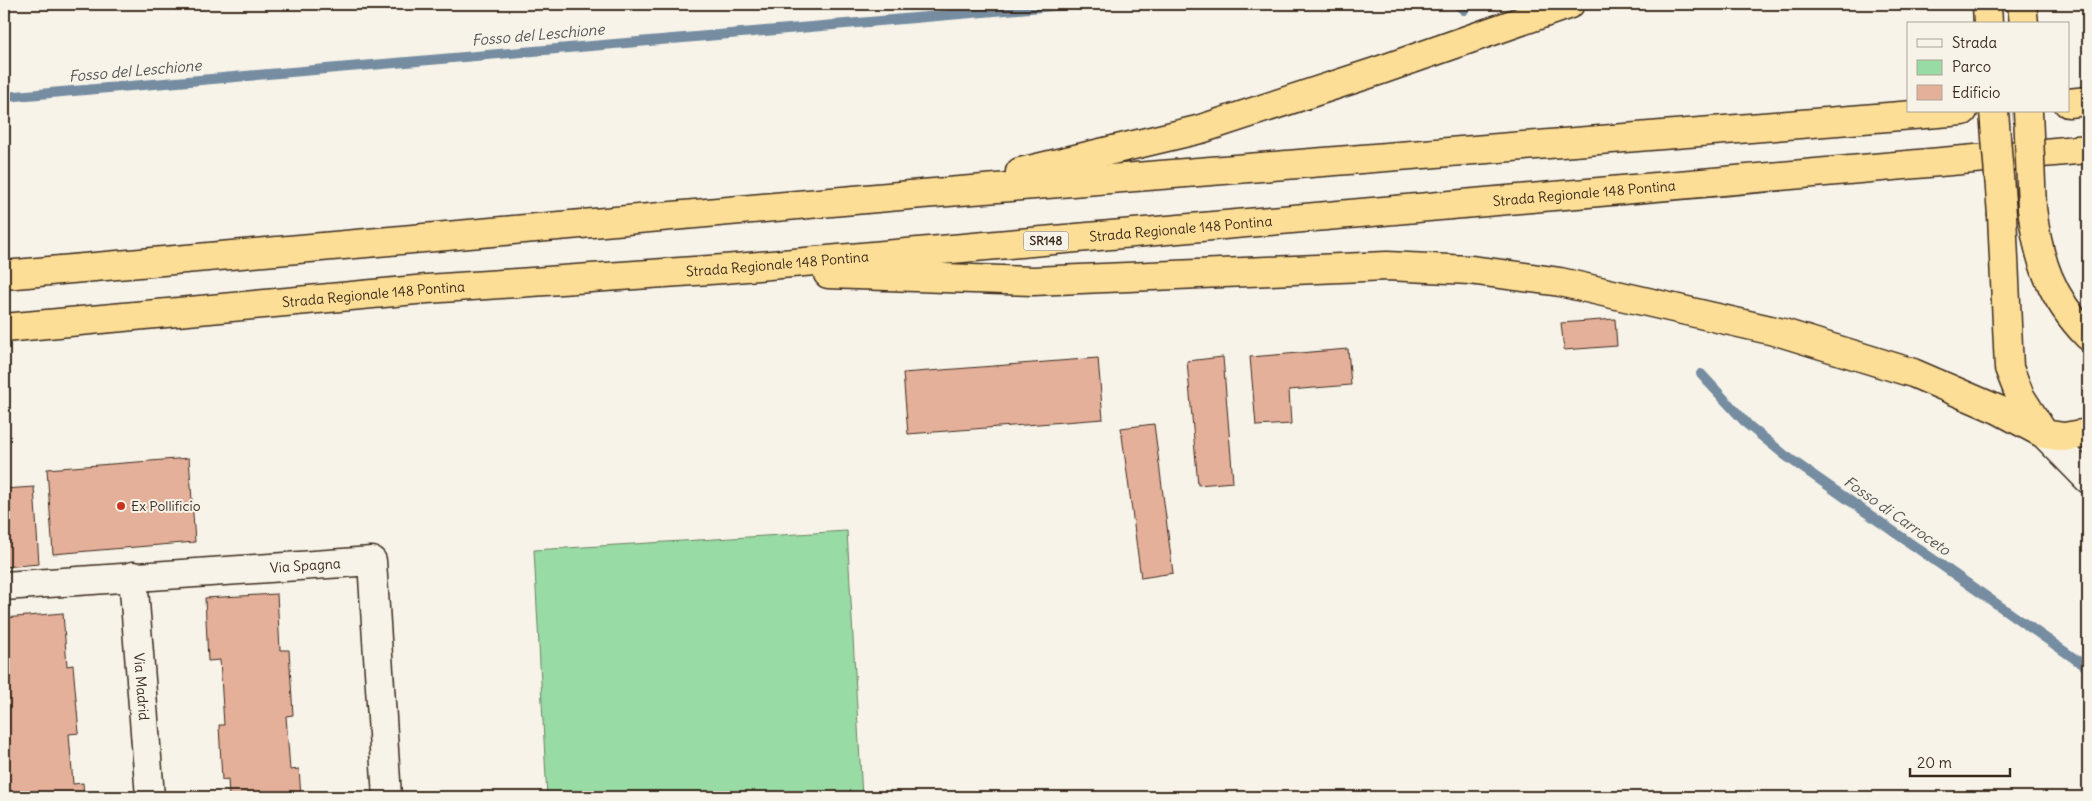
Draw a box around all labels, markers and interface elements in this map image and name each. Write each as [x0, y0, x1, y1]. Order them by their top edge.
water label: Fosso del Leschione [471, 19, 606, 50]
legend [1907, 22, 2070, 112]
text: Strada [1952, 33, 1997, 52]
water label: Fosso del Leschione [68, 55, 203, 86]
text: Parco [1952, 57, 1991, 76]
text: Edificio [1952, 83, 2000, 102]
street label: Strada Regionale 148 Pontina [1492, 176, 1676, 210]
street label: Strada Regionale 148 Pontina [1089, 212, 1273, 246]
road number: SR148 [1024, 232, 1068, 250]
street label: Strada Regionale 148 Pontina [685, 247, 870, 281]
street label: Strada Regionale 148 Pontina [281, 277, 465, 311]
water label: Fosso di Carroceto [1840, 472, 1955, 560]
place label: Ex Pollificio [131, 497, 201, 515]
marker: Ex Pollificio [115, 500, 127, 512]
street label: Via Spagna [269, 554, 341, 577]
street label: Via Madrid [130, 652, 153, 721]
scale bar [1910, 746, 2010, 778]
text: 20 m [1917, 753, 1952, 772]

